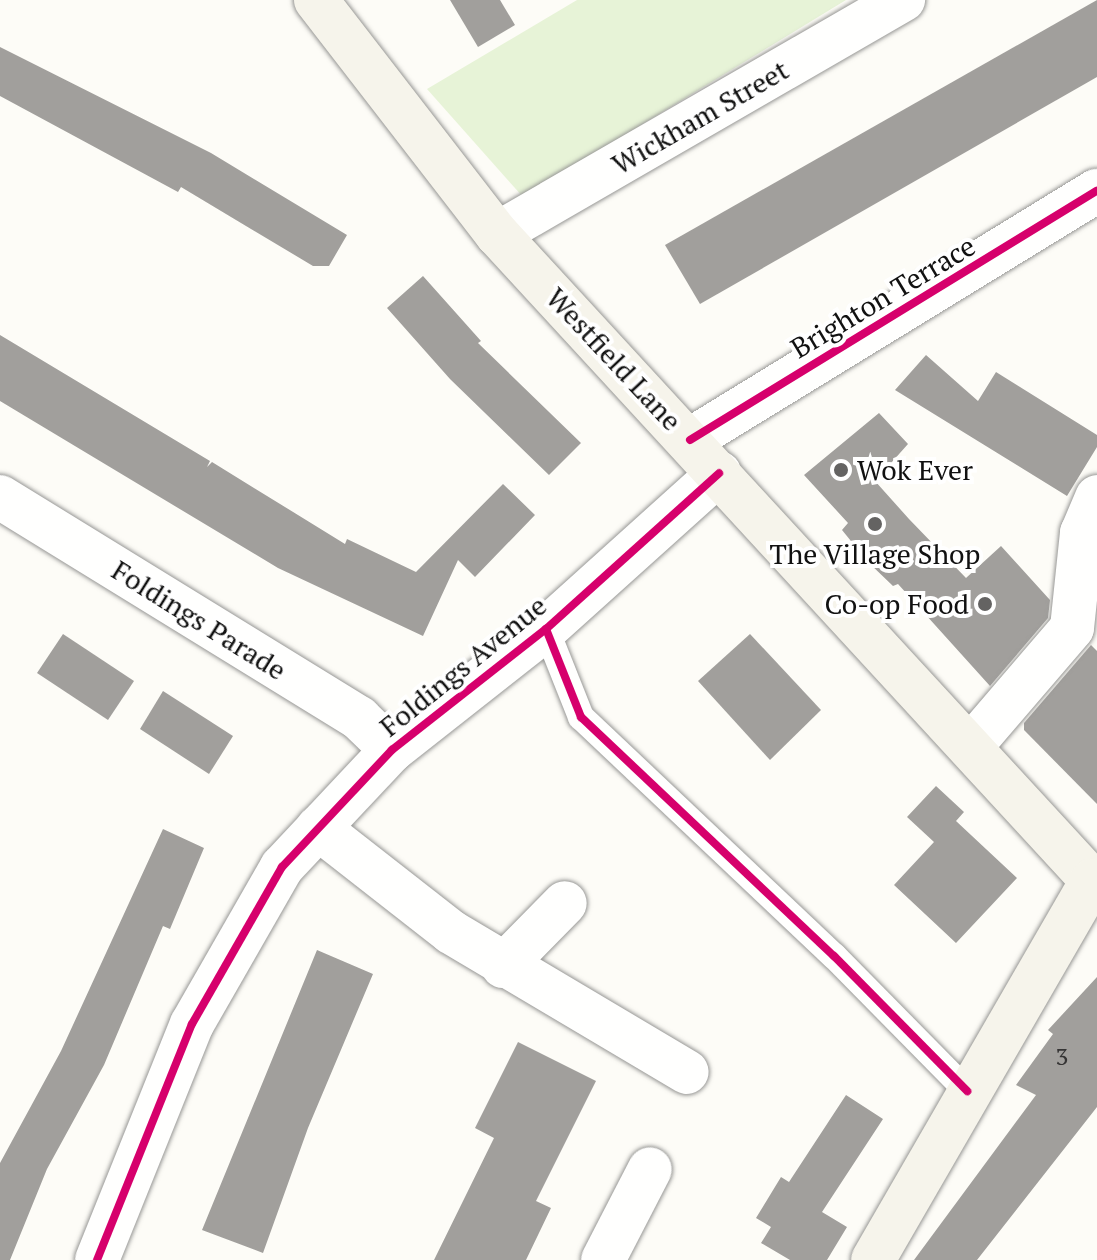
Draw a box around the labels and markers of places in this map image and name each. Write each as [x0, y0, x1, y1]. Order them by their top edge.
place label: Wok Ever [857, 453, 973, 487]
marker: Wok Ever [832, 461, 850, 479]
marker: The Village Shop [866, 515, 884, 533]
place label: The Village Shop [769, 537, 981, 571]
place label: Co-op Food [824, 587, 969, 621]
marker: Co-op Food [976, 595, 994, 613]

